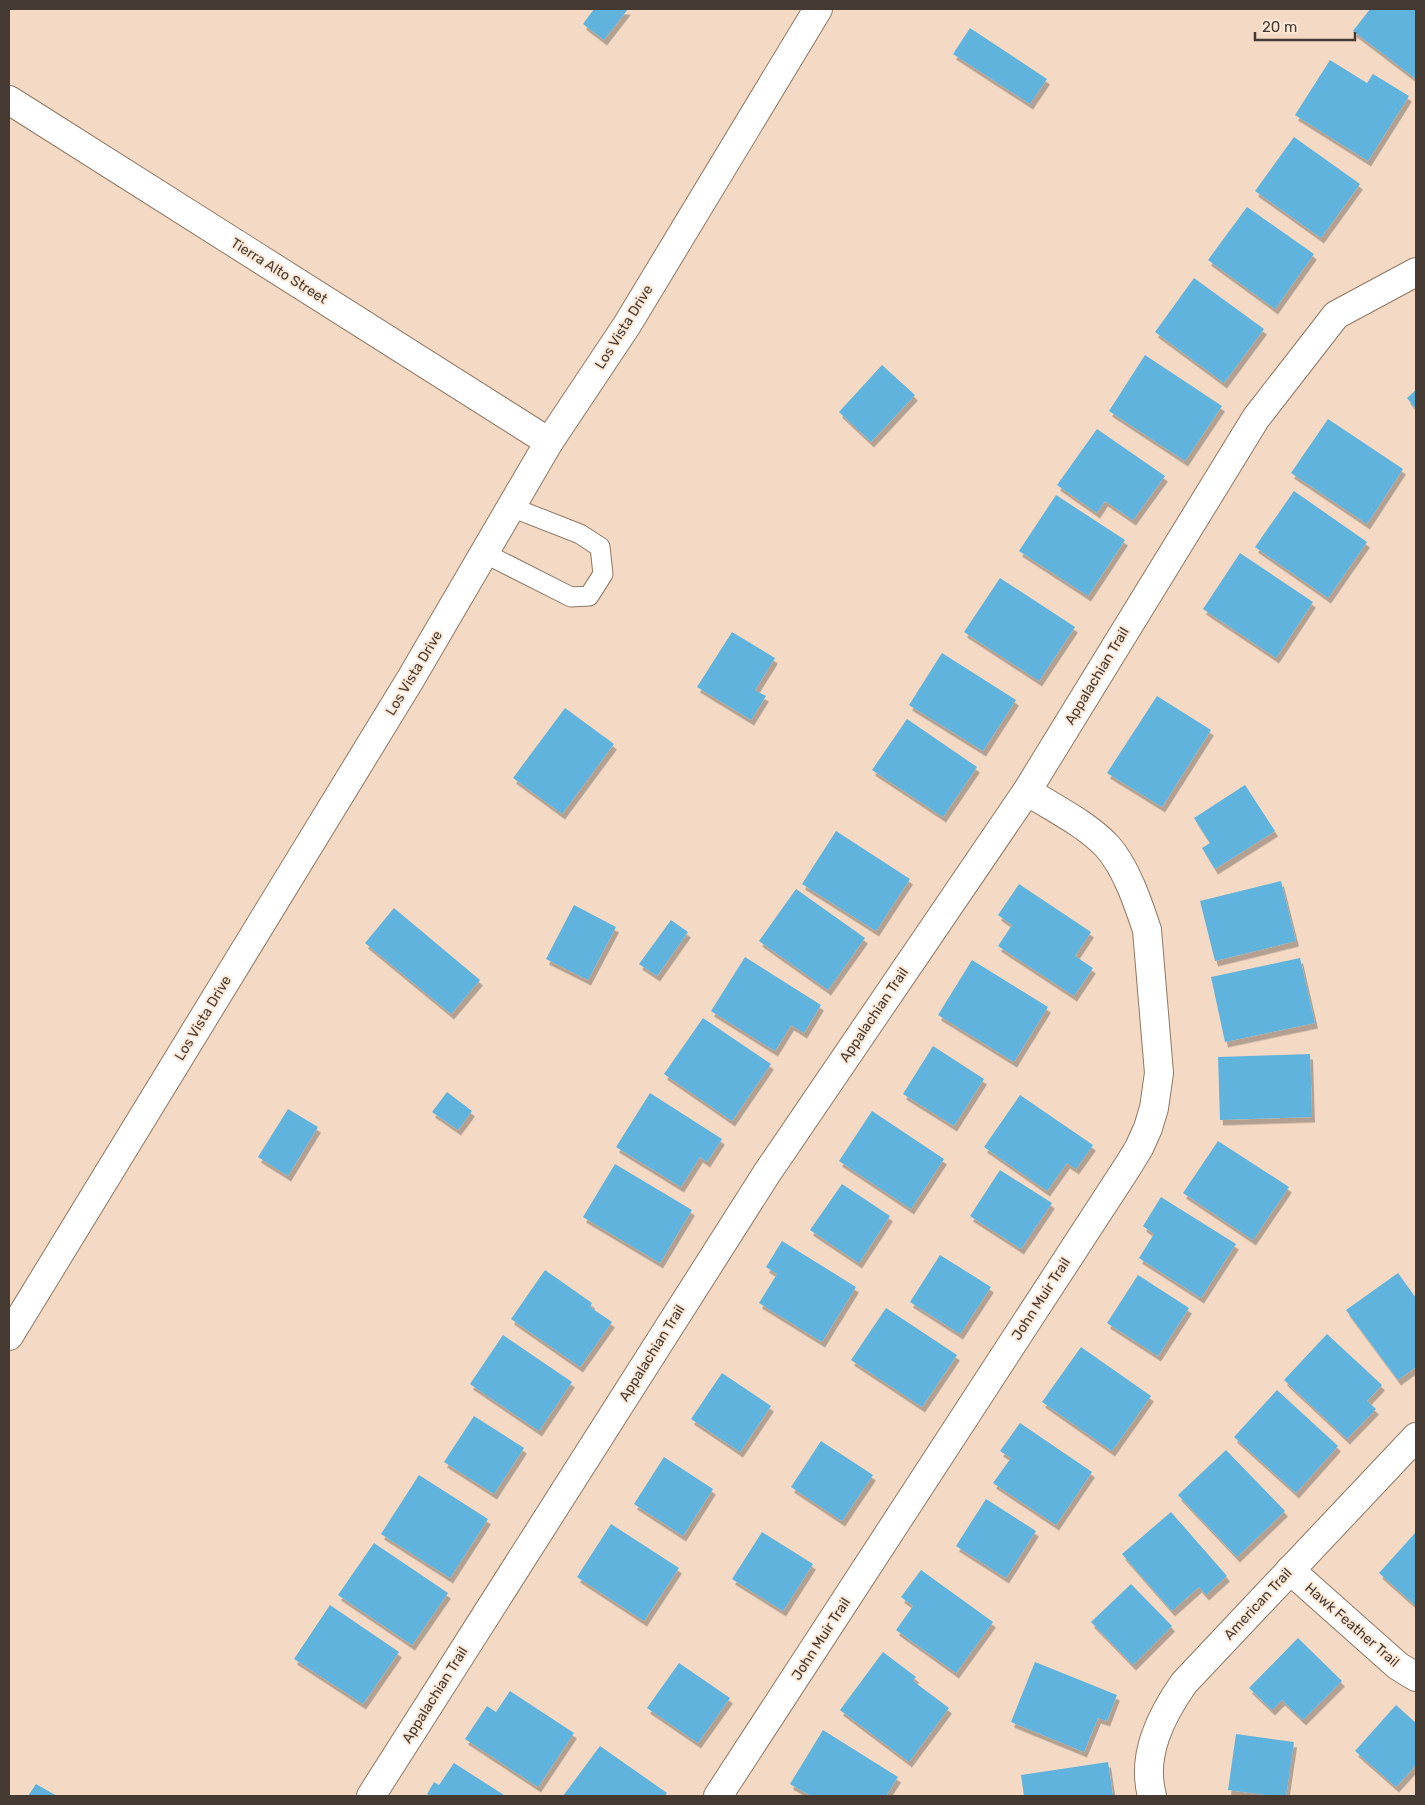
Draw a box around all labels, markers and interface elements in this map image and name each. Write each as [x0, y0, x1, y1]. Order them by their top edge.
scale bar [1255, 10, 1355, 42]
text: 20 m [1262, 18, 1297, 36]
street label: Tierra Alto Street [228, 234, 331, 308]
street label: Los Vista Drive [591, 282, 657, 372]
street label: Appalachian Trail [1061, 624, 1133, 728]
street label: Los Vista Drive [382, 627, 446, 718]
street label: Appalachian Trail [836, 964, 912, 1066]
street label: Los Vista Drive [171, 972, 235, 1063]
street label: John Muir Trail [1008, 1255, 1074, 1343]
street label: Appalachian Trail [615, 1302, 689, 1404]
street label: American Trail [1220, 1565, 1296, 1643]
street label: Hawk Feather Trail [1301, 1579, 1403, 1671]
street label: John Muir Trail [788, 1595, 854, 1683]
street label: Appalachian Trail [398, 1644, 472, 1746]

